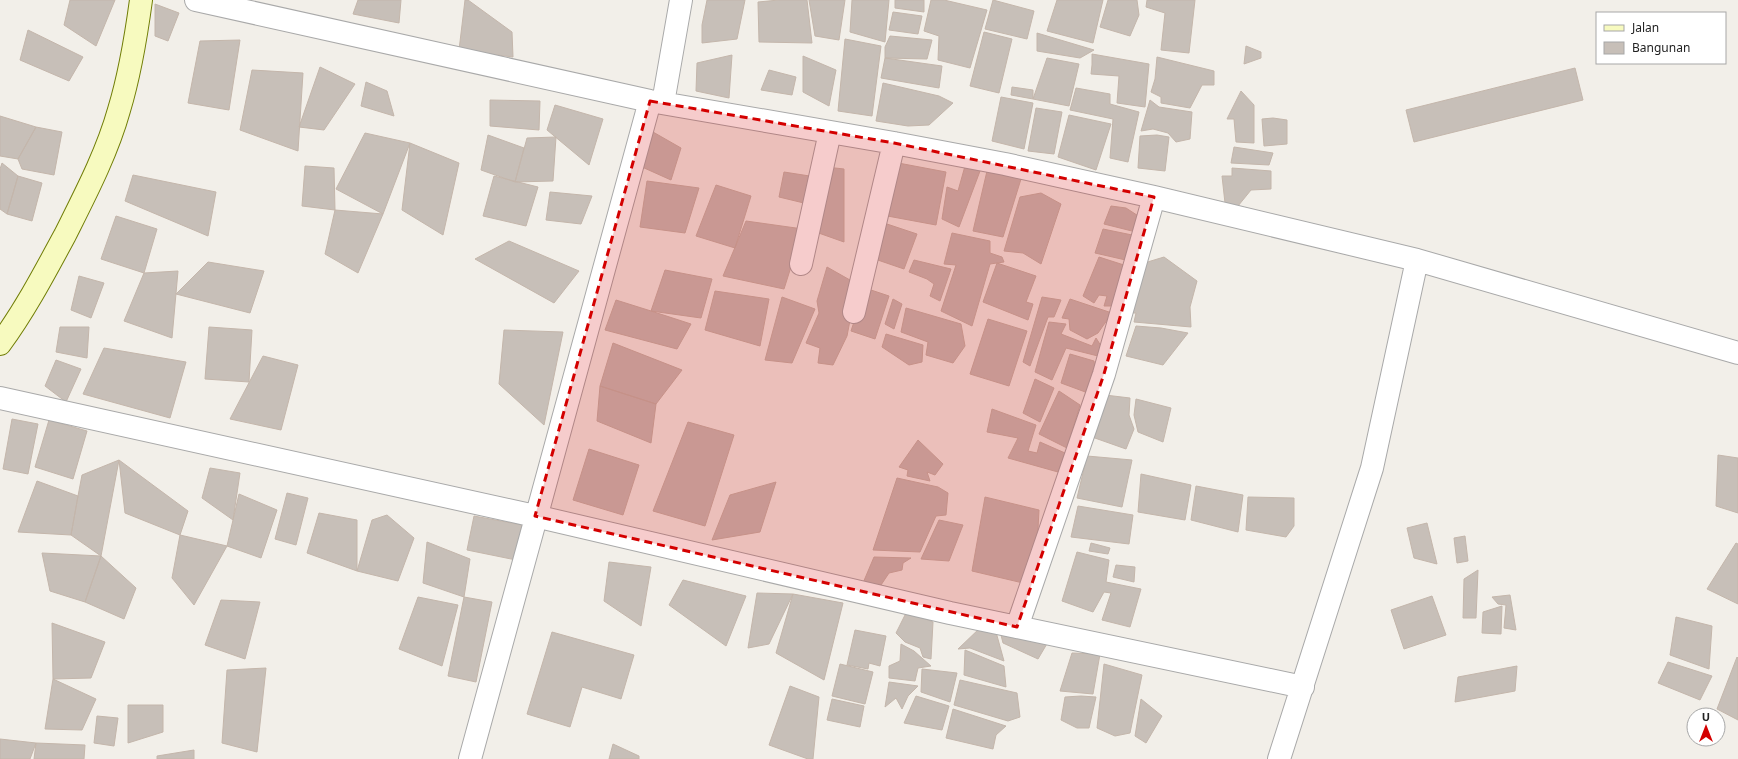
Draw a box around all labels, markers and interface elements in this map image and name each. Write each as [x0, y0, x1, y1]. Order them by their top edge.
legend [1596, 12, 1726, 64]
text: Jalan [1631, 19, 1659, 36]
text: Bangunan [1632, 39, 1690, 56]
north arrow [1686, 707, 1726, 747]
text: U [1702, 709, 1710, 724]

